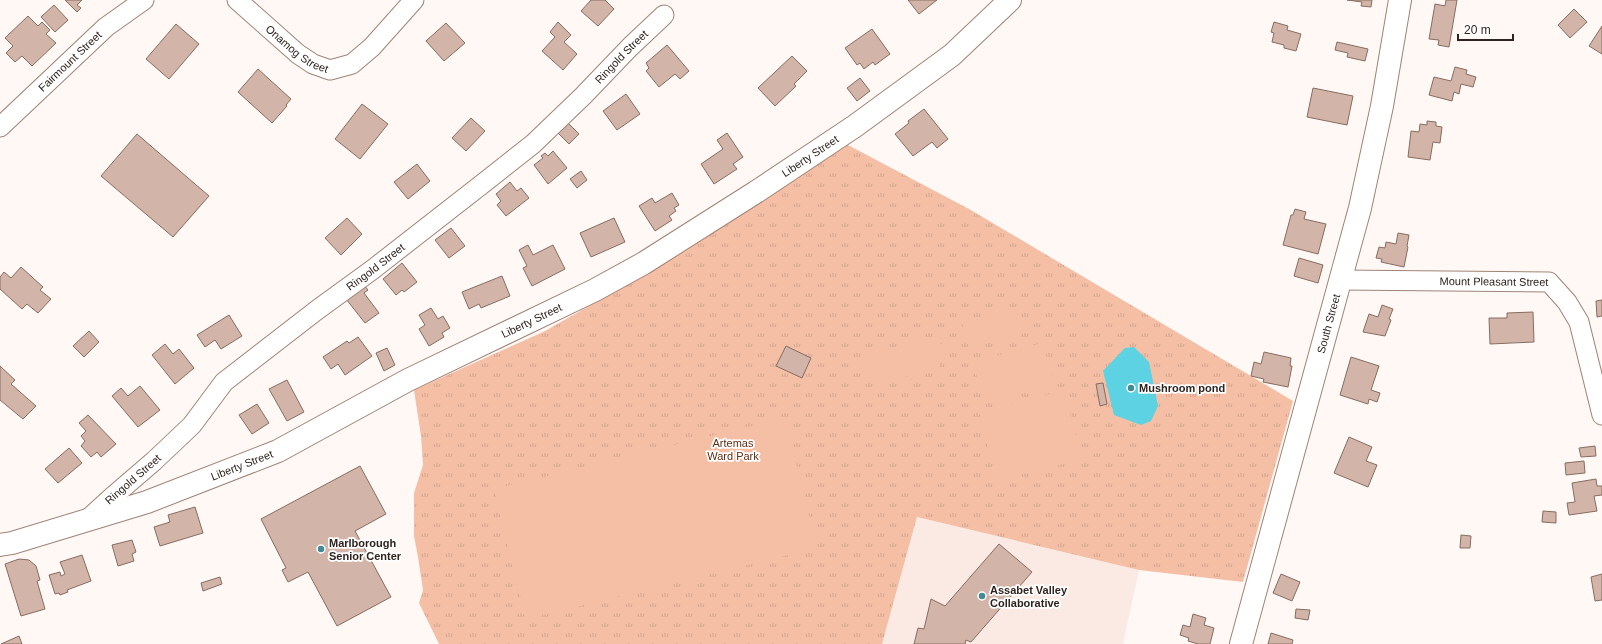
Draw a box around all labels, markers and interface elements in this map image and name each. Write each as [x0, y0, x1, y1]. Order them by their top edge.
scale bar [1458, 16, 1513, 42]
street label: Onamog Street [263, 22, 330, 75]
text: 20 m [1464, 23, 1491, 37]
street label: Ringold Street [592, 28, 650, 86]
street label: Fairmount Street [36, 29, 104, 94]
street label: Liberty Street [779, 133, 841, 179]
street label: Ringold Street [344, 241, 407, 293]
street label: Mount Pleasant Street [1439, 275, 1549, 288]
street label: South Street [1315, 293, 1342, 355]
street label: Liberty Street [499, 301, 564, 340]
place label: Mushroom pond [1139, 382, 1225, 394]
marker: Mushroom pond [1126, 383, 1136, 393]
park label: Artemas Ward Park [707, 437, 759, 462]
street label: Liberty Street [209, 448, 275, 483]
street label: Ringold Street [102, 452, 163, 507]
place label: Marlborough Senior Center [329, 537, 402, 562]
marker: Marlborough Senior Center [316, 544, 326, 554]
place label: Assabet Valley Collaborative [990, 584, 1068, 609]
marker: Assabet Valley Collaborative [977, 591, 987, 601]

